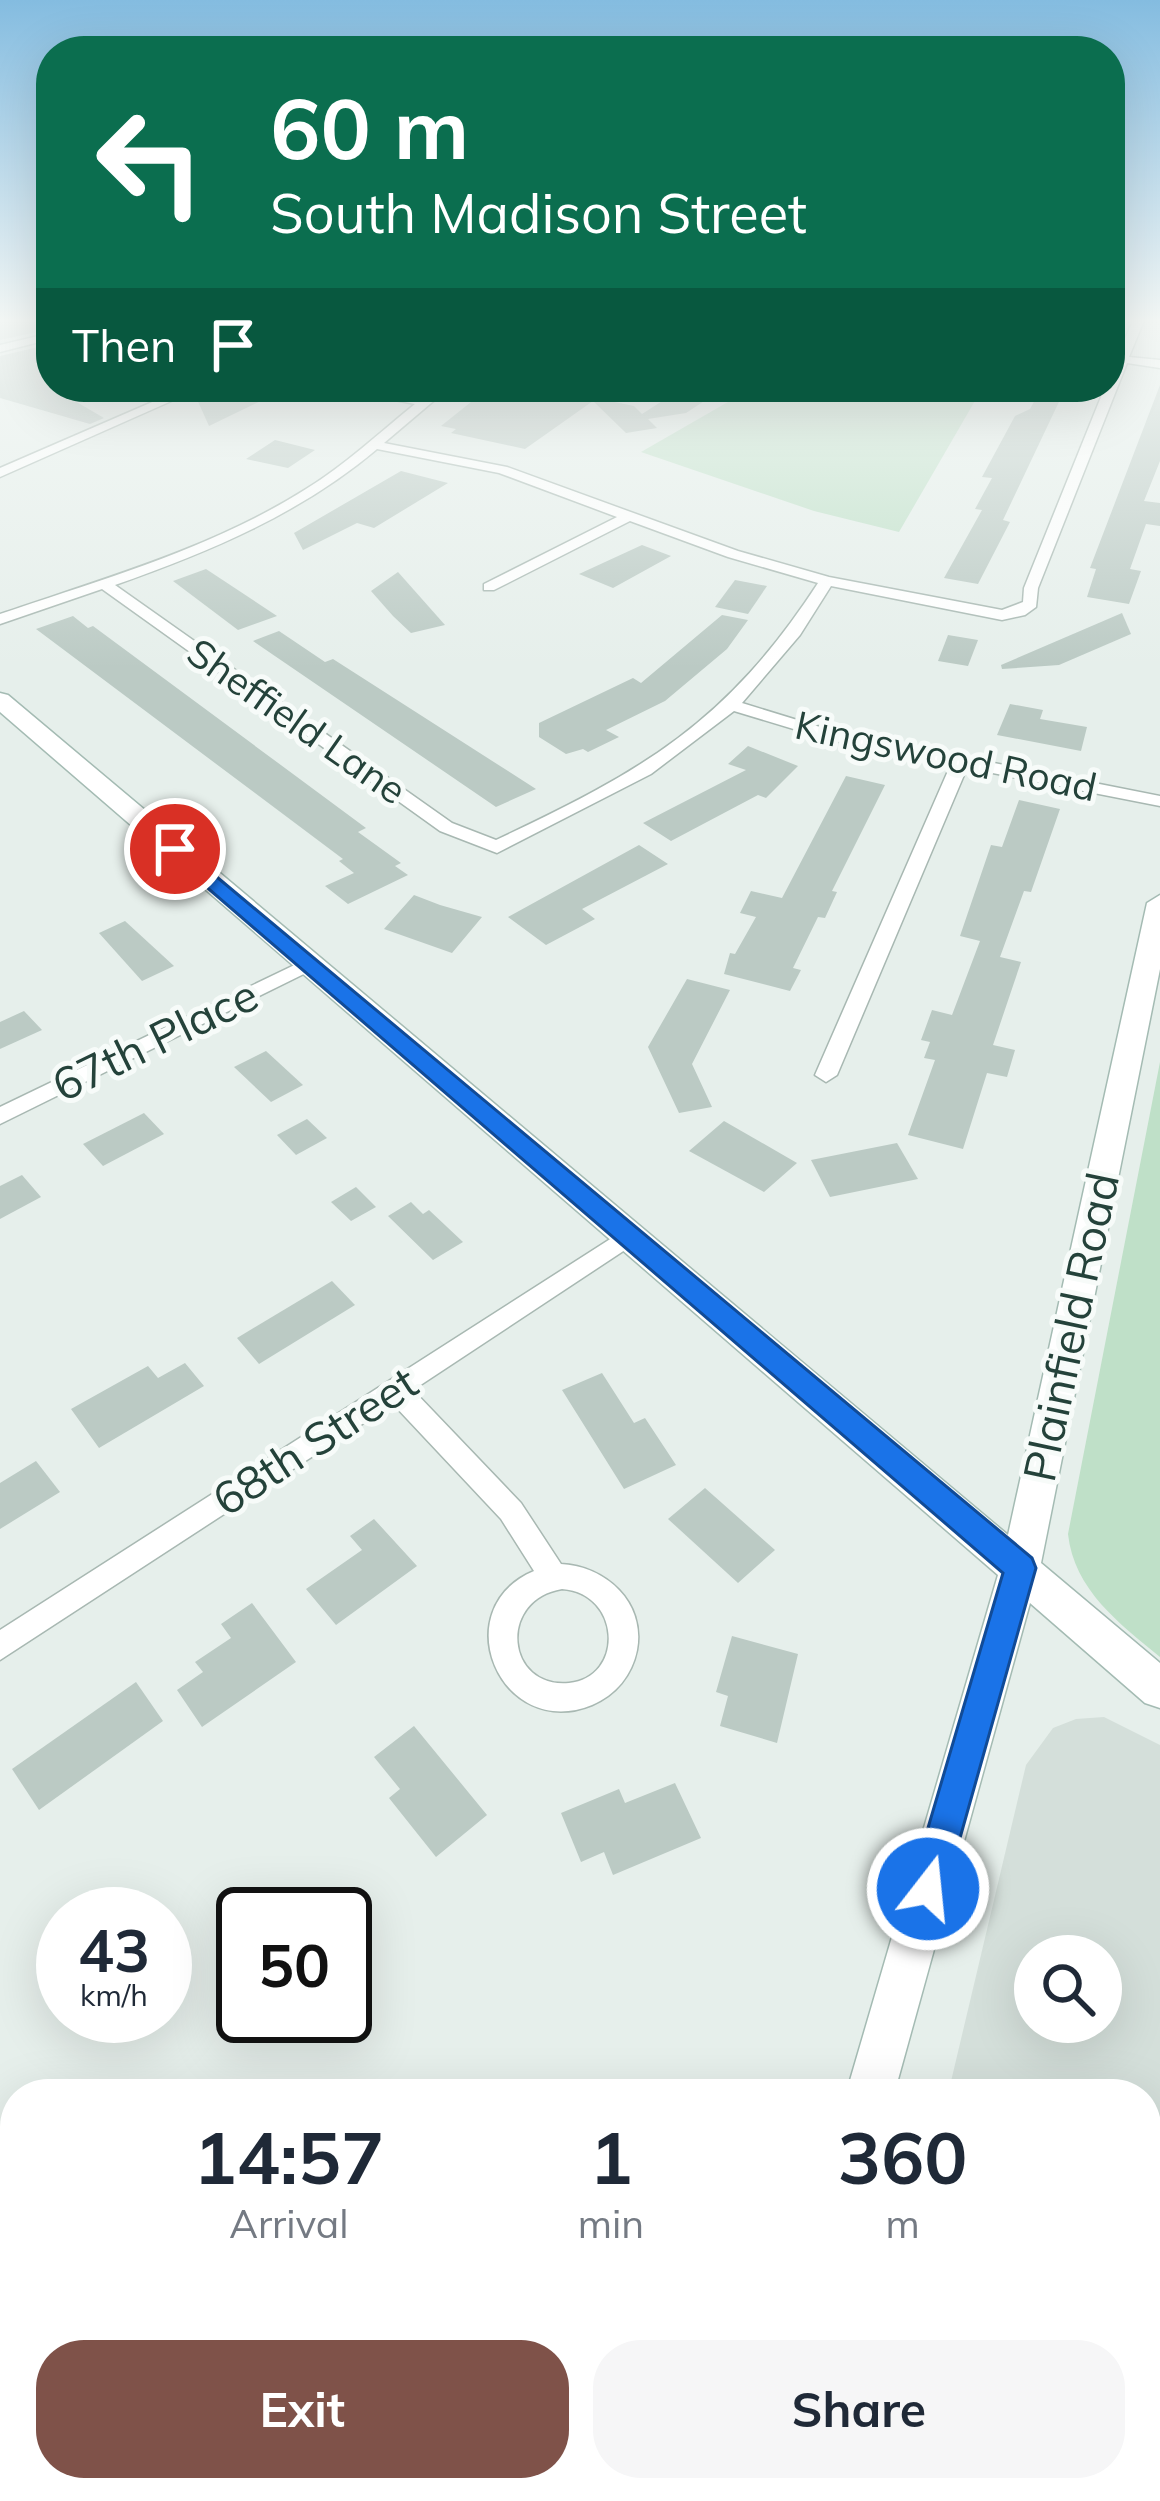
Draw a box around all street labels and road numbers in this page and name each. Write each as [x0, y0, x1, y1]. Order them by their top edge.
street label: Sheffield Lane [178, 627, 416, 814]
street label: Kingswood Road [791, 700, 1101, 811]
street label: 67th Place [43, 965, 266, 1113]
street label: Plainfield Road [1010, 1167, 1130, 1486]
street label: 68th Street [202, 1353, 427, 1527]

